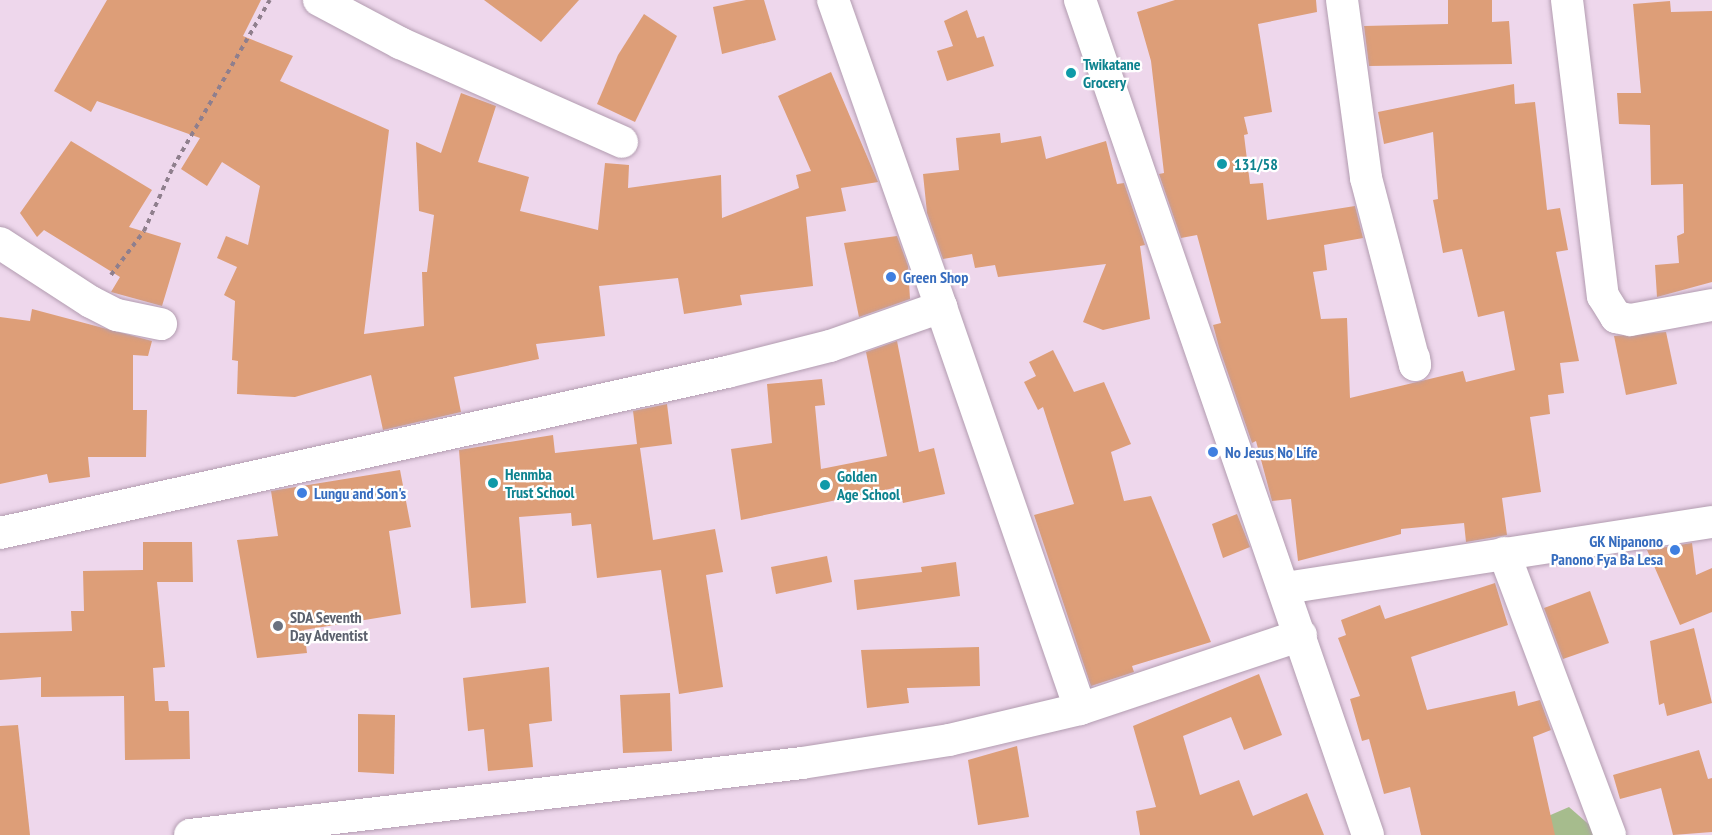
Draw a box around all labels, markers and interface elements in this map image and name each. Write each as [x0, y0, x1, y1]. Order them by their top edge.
place label: Twikatane Grocery [1083, 54, 1141, 92]
marker: Twikatane Grocery [1064, 66, 1078, 80]
place label: 131/58 [1234, 154, 1278, 174]
marker: 131/58 [1215, 157, 1229, 171]
place label: Green Shop [903, 267, 968, 287]
marker: Green Shop [884, 270, 898, 284]
place label: No Jesus No Life [1225, 442, 1318, 462]
marker: No Jesus No Life [1206, 445, 1220, 459]
place label: Henmba Trust School [505, 464, 575, 502]
place label: Golden Age School [837, 466, 900, 504]
marker: Henmba Trust School [486, 476, 500, 490]
marker: Golden Age School [818, 478, 832, 492]
place label: Lungu and Son's [314, 483, 406, 503]
marker: Lungu and Son's [295, 486, 309, 500]
place label: GK Nipanono Panono Fya Ba Lesa [1551, 531, 1663, 569]
marker: GK Nipanono Panono Fya Ba Lesa [1668, 543, 1682, 557]
place label: SDA Seventh Day Adventist [290, 607, 369, 645]
marker: SDA Seventh Day Adventist [271, 619, 285, 633]

